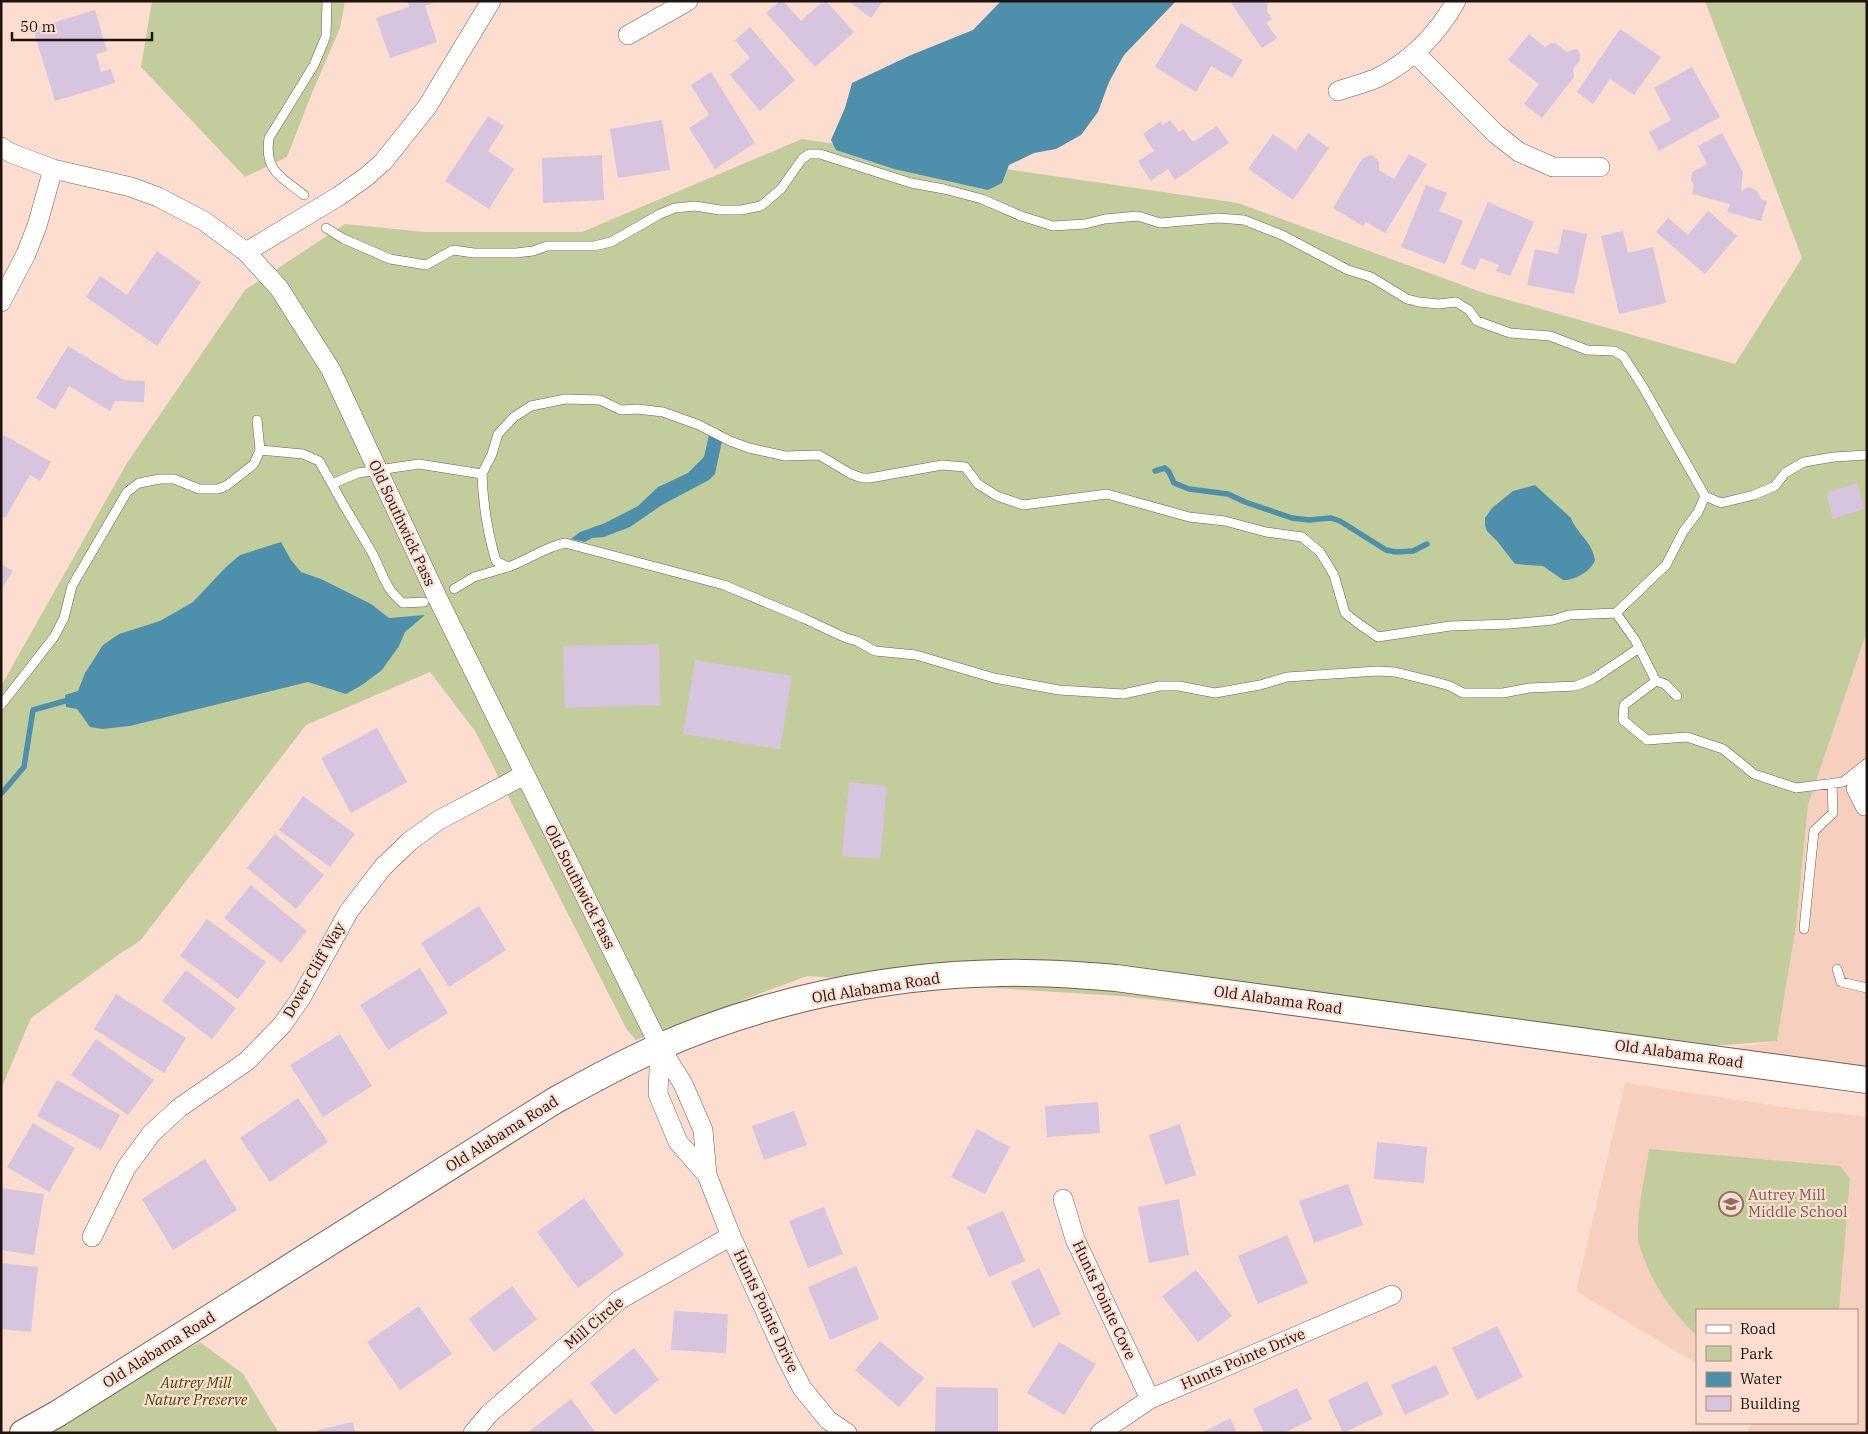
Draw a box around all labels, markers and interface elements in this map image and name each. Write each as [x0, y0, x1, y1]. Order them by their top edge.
scale bar [12, 10, 152, 42]
text: 50 m [20, 17, 56, 36]
street label: Old Southwick Pass [365, 457, 440, 589]
street label: Old Southwick Pass [541, 821, 620, 952]
street label: Dover Cliff Way [279, 919, 349, 1021]
street label: Old Alabama Road [810, 968, 941, 1007]
street label: Old Alabama Road [1213, 981, 1344, 1018]
street label: Old Alabama Road [1614, 1035, 1745, 1072]
street label: Old Alabama Road [442, 1091, 562, 1176]
place label: Autrey Mill Middle School [1748, 1185, 1848, 1221]
school or university icon: Autrey Mill Middle School [1718, 1191, 1744, 1217]
street label: Hunts Pointe Cove [1069, 1237, 1140, 1362]
street label: Hunts Pointe Drive [730, 1246, 803, 1375]
street label: Mill Circle [560, 1292, 627, 1353]
street label: Old Alabama Road [99, 1307, 219, 1392]
legend [1696, 1309, 1858, 1424]
text: Road [1740, 1319, 1776, 1338]
street label: Hunts Pointe Drive [1178, 1324, 1308, 1393]
text: Park [1740, 1344, 1773, 1363]
text: Water [1740, 1369, 1782, 1388]
park label: Autrey Mill Nature Preserve [143, 1373, 248, 1409]
text: Building [1740, 1394, 1800, 1413]

